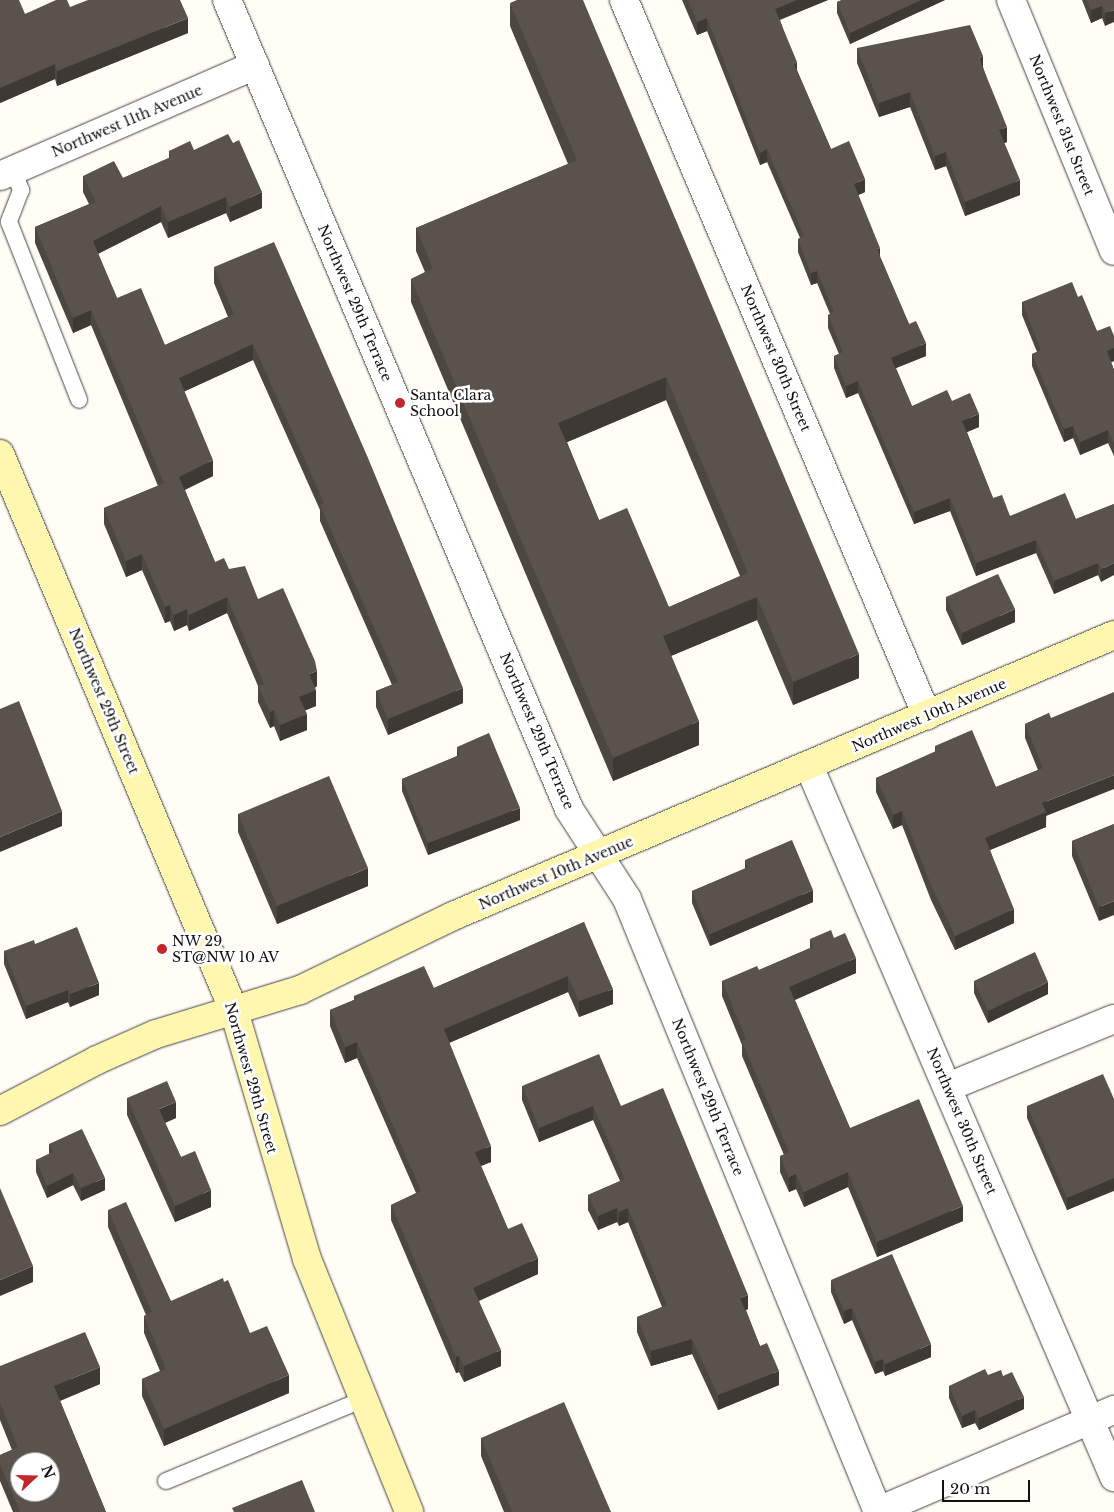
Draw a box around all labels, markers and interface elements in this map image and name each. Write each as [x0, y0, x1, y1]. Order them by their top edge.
street label: Northwest 31st Street [1026, 52, 1098, 198]
street label: Northwest 11th Avenue [49, 81, 205, 161]
street label: Northwest 29th Terrace [314, 222, 396, 384]
street label: Northwest 30th Street [737, 282, 815, 434]
place label: Santa Clara School [410, 387, 491, 420]
marker: Santa Clara School [394, 397, 406, 409]
street label: Northwest 29th Street [66, 626, 142, 776]
street label: Northwest 29th Terrace [496, 650, 578, 812]
street label: Northwest 10th Avenue [849, 675, 1009, 755]
street label: Northwest 10th Avenue [476, 833, 636, 913]
place label: NW 29 ST@NW 10 AV [172, 933, 280, 966]
marker: NW 29 ST@NW 10 AV [156, 943, 168, 955]
street label: Northwest 29th Street [221, 1000, 281, 1156]
street label: Northwest 29th Terrace [669, 1015, 747, 1179]
street label: Northwest 30th Street [923, 1045, 1001, 1197]
north arrow [10, 1452, 60, 1502]
text: N [37, 1463, 59, 1481]
scale bar [944, 1470, 1032, 1502]
text: 20 m [950, 1479, 990, 1498]

